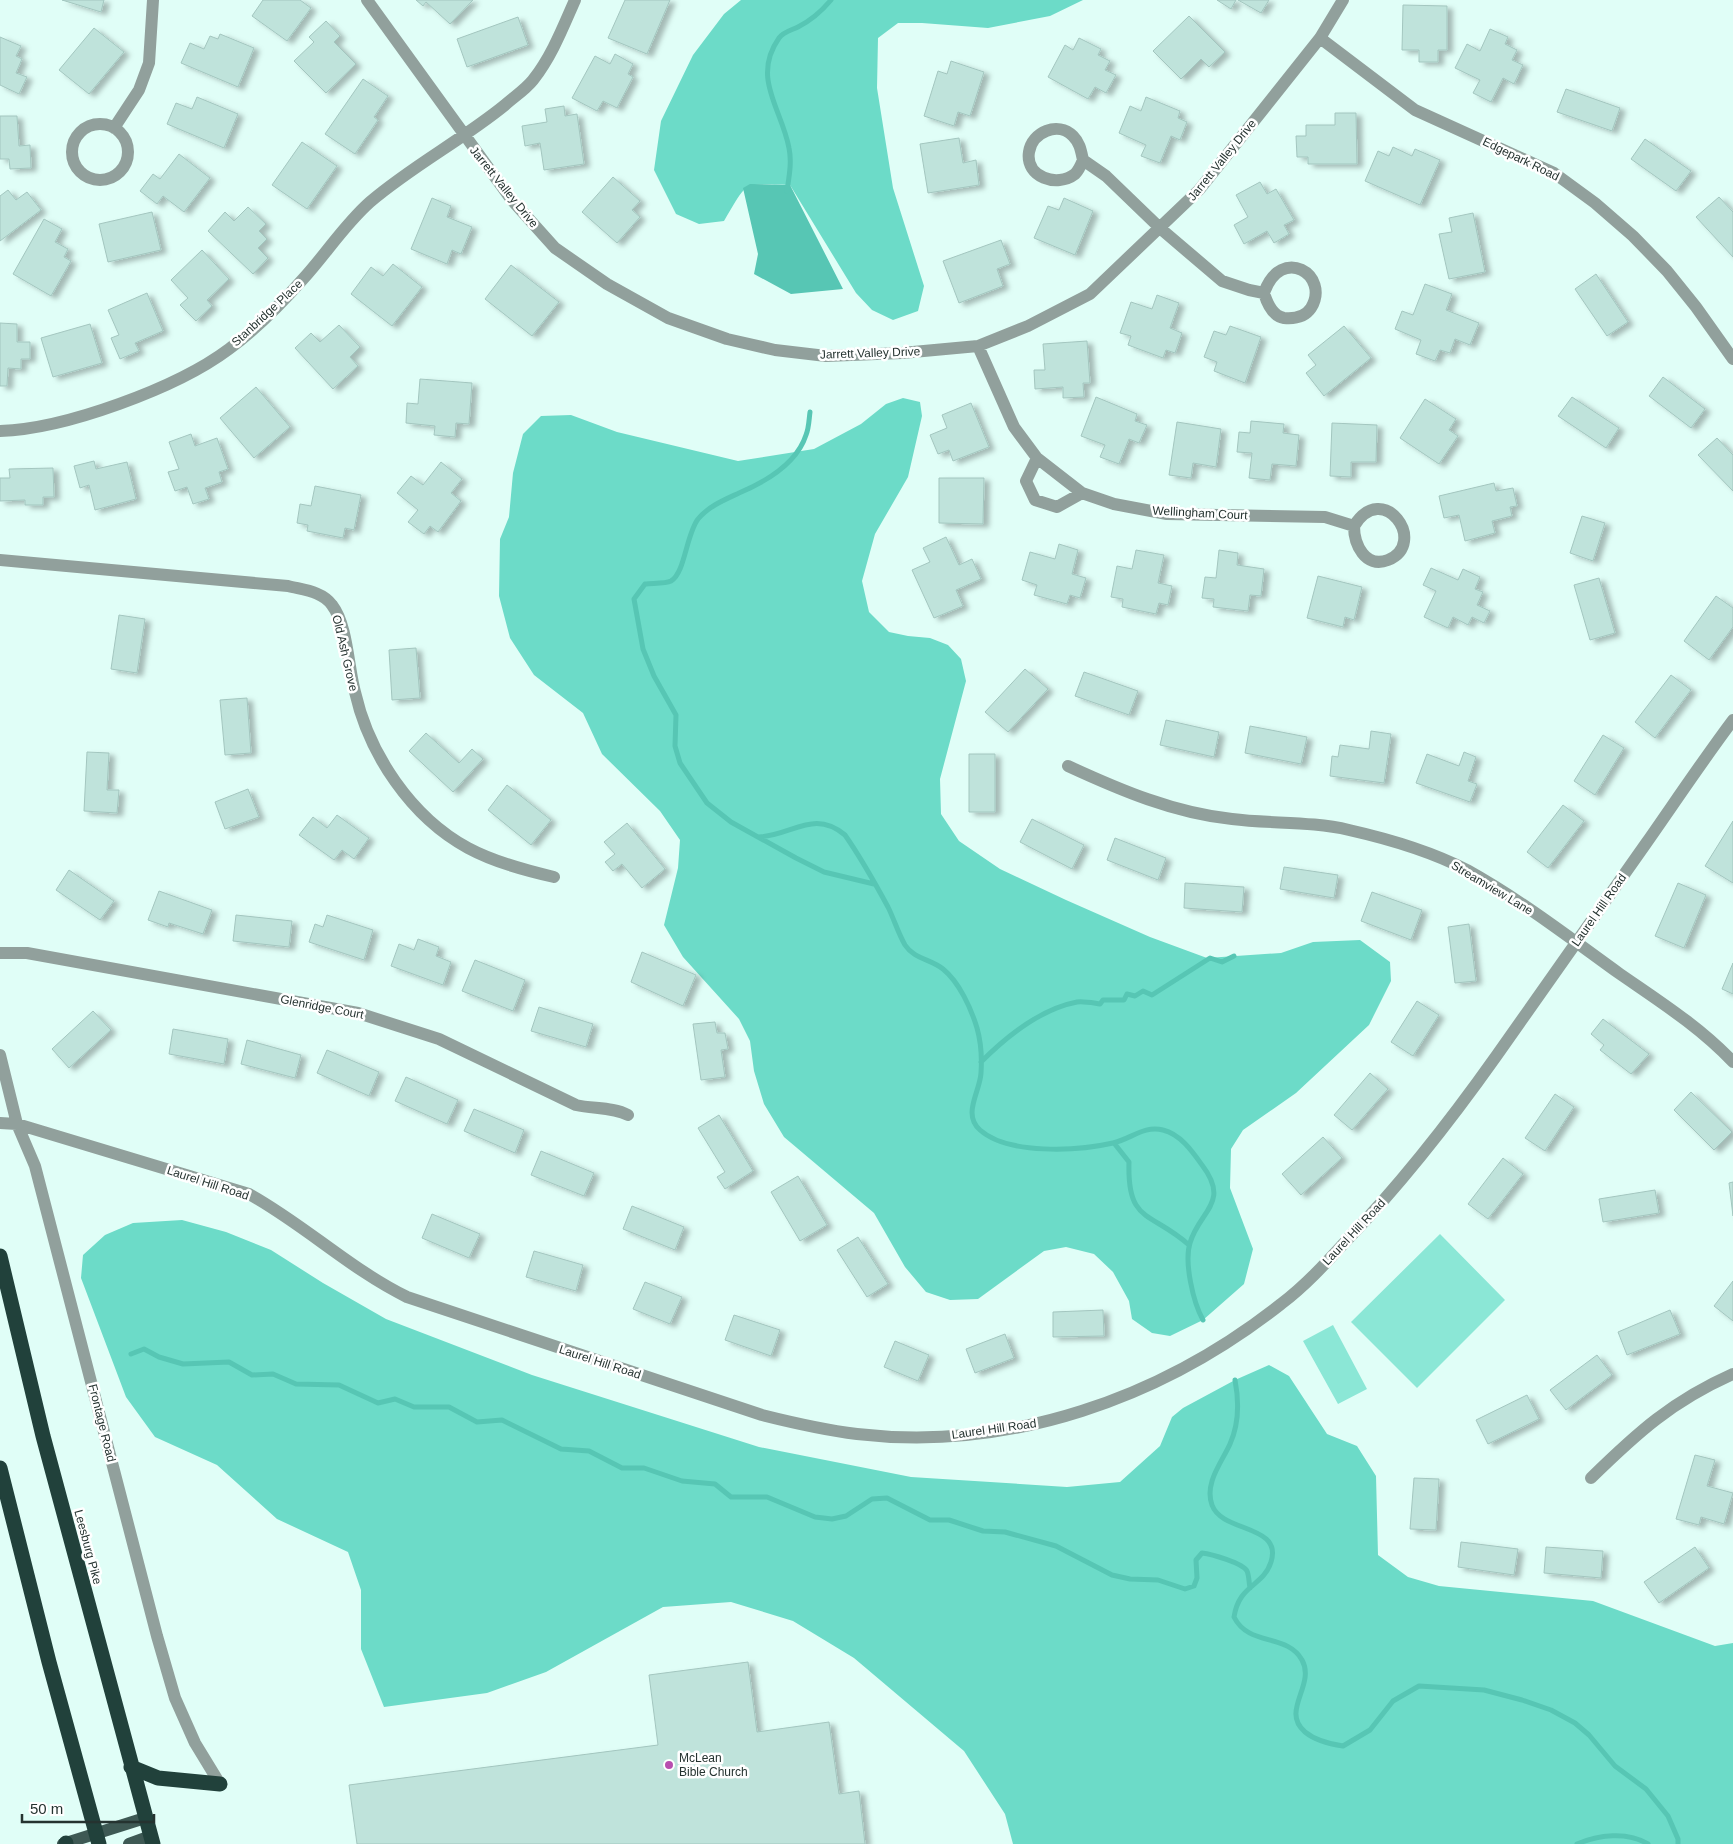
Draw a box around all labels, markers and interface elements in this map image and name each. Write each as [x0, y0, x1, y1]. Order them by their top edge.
street label: Jarrett Valley Drive [1185, 116, 1259, 203]
street label: Edgepark Road [1480, 134, 1562, 184]
street label: Jarrett Valley Drive [467, 144, 541, 231]
street label: Stanbridge Place [229, 276, 305, 349]
street label: Jarrett Valley Drive [820, 344, 921, 362]
street label: Wellingham Court [1152, 504, 1249, 523]
street label: Old Ash Grove [329, 613, 361, 693]
street label: Streamview Lane [1449, 858, 1536, 918]
street label: Laurel Hill Road [1569, 871, 1629, 949]
street label: Glenridge Court [279, 992, 366, 1022]
street label: Laurel Hill Road [165, 1163, 251, 1203]
street label: Laurel Hill Road [1320, 1196, 1388, 1268]
street label: Laurel Hill Road [557, 1342, 643, 1382]
street label: Frontage Road [86, 1382, 118, 1464]
street label: Laurel Hill Road [951, 1416, 1037, 1442]
street label: Leesburg Pike [71, 1508, 105, 1586]
place label: McLean Bible Church [679, 1751, 748, 1779]
marker: McLean Bible Church [663, 1759, 675, 1771]
scale bar [22, 1792, 155, 1824]
text: 50 m [30, 1800, 63, 1817]

